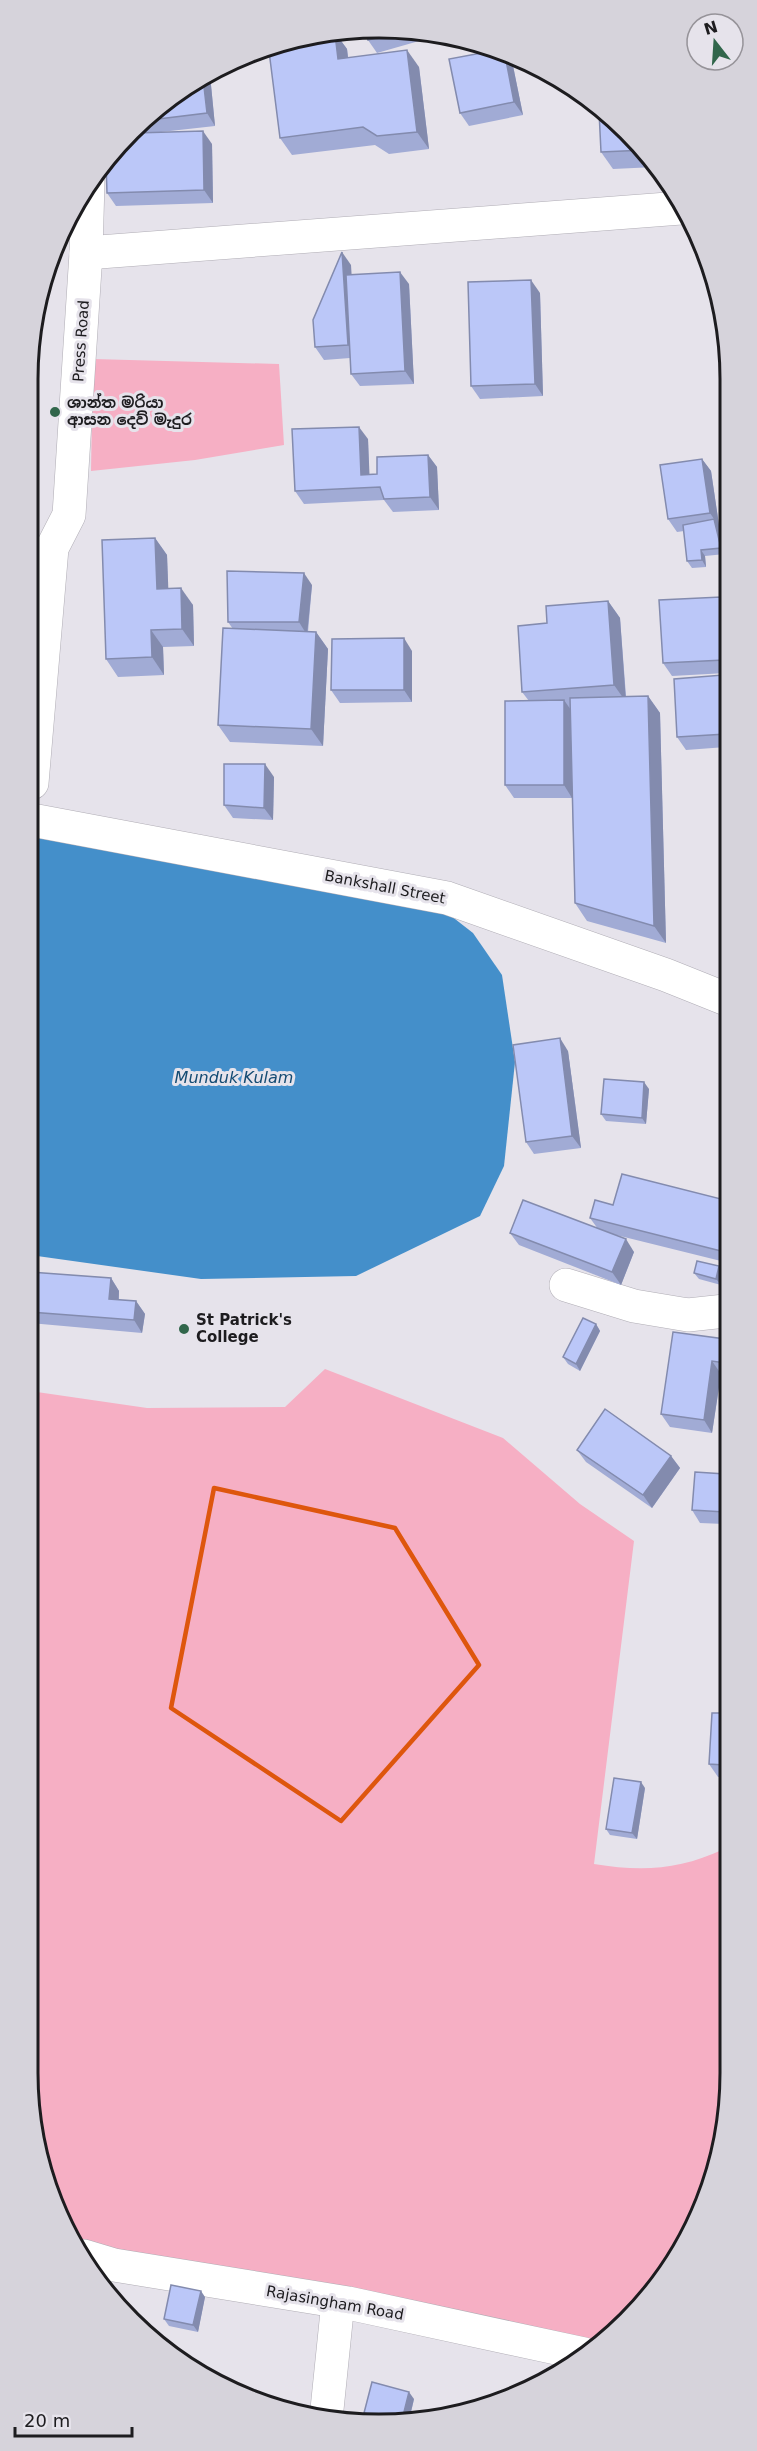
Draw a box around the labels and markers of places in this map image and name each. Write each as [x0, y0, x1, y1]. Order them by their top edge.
place label: ශාන්ත මරියා ආසන දෙව් මැදුර [67, 393, 192, 429]
marker: ශාන්ත මරියා ආසන දෙව් මැදුර [48, 405, 62, 419]
place label: St Patrick's College [196, 1311, 292, 1346]
marker: St Patrick's College [177, 1322, 191, 1336]

